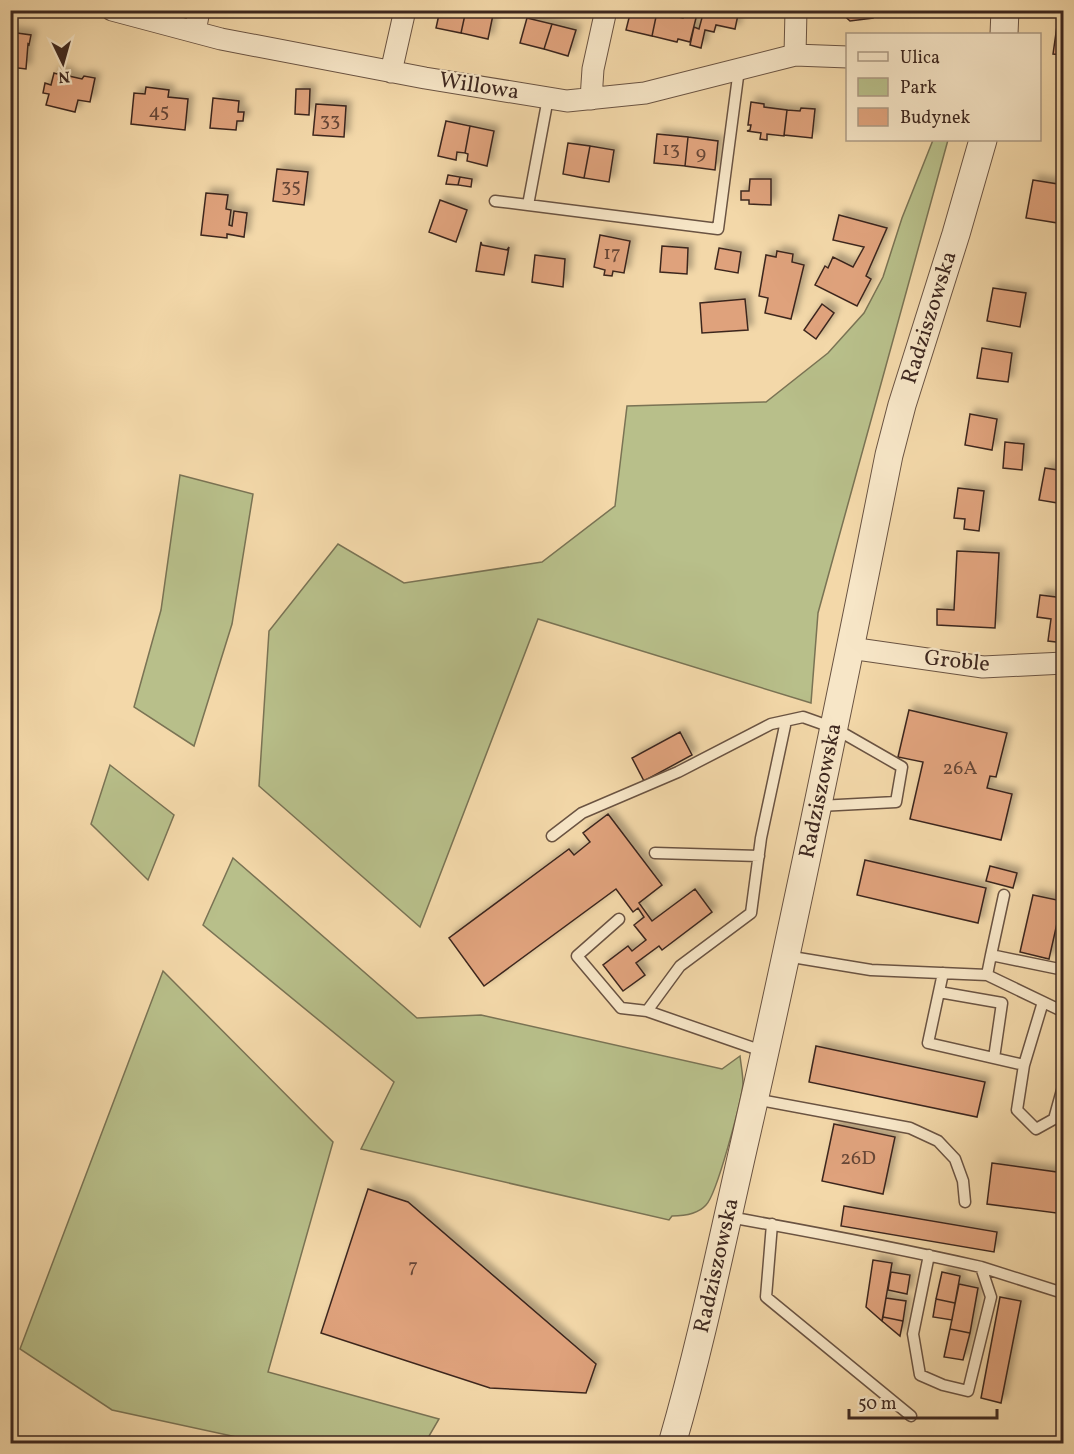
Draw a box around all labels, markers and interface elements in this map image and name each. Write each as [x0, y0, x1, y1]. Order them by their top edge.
north arrow [33, 33, 93, 93]
legend [846, 33, 1041, 141]
text: Ulica [900, 46, 940, 71]
text: N [57, 64, 71, 87]
street label: Willowa [437, 65, 521, 109]
text: Park [900, 76, 937, 101]
house number: 45 [149, 98, 169, 126]
text: Budynek [900, 106, 971, 131]
house number: 33 [320, 107, 340, 135]
house number: 13 [662, 136, 680, 164]
house number: 9 [696, 140, 706, 168]
house number: 35 [281, 173, 301, 201]
house number: 17 [603, 240, 621, 268]
street label: Radziszowska [894, 247, 965, 388]
street label: Groble [923, 643, 991, 681]
street label: Radziszowska [792, 720, 850, 861]
house number: 26A [943, 755, 977, 783]
house number: 26D [840, 1145, 876, 1173]
street label: Radziszowska [686, 1195, 747, 1336]
house number: 7 [408, 1253, 418, 1281]
scale bar [849, 1382, 998, 1420]
text: 50 m [858, 1392, 897, 1417]

